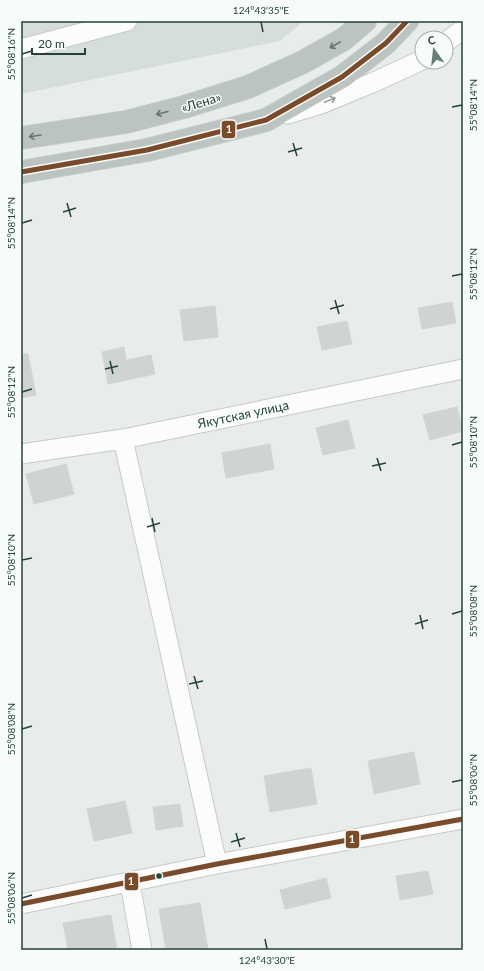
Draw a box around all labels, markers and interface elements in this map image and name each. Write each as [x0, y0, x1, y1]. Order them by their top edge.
text: 124°43'35"E [233, 4, 289, 16]
text: 55°08'16"N [5, 28, 17, 80]
scale bar [32, 30, 85, 56]
north arrow [414, 30, 454, 70]
text: С [426, 32, 437, 47]
text: 20 m [38, 36, 65, 51]
one-way arrow [329, 41, 341, 49]
text: 55°08'14"N [467, 79, 479, 131]
street label: «Лена» [179, 88, 223, 116]
one-way arrow [323, 96, 335, 104]
one-way arrow [156, 109, 169, 117]
line badge: 1 [221, 120, 236, 139]
text: 1 [226, 122, 232, 135]
one-way arrow [28, 132, 41, 140]
text: 55°08'14"N [5, 197, 17, 249]
text: 55°08'12"N [467, 248, 479, 300]
text: 55°08'12"N [5, 366, 17, 418]
street label: Якутская улица [195, 397, 290, 432]
text: 55°08'10"N [467, 416, 479, 468]
text: 55°08'10"N [5, 534, 17, 586]
text: 55°08'08"N [467, 585, 479, 637]
text: 55°08'08"N [5, 703, 17, 755]
text: 55°08'06"N [467, 754, 479, 806]
line badge: 1 [345, 830, 360, 849]
text: 1 [349, 832, 355, 845]
unlabelled marker [154, 871, 164, 881]
text: 55°08'06"N [5, 872, 17, 924]
line badge: 1 [124, 872, 139, 891]
text: 1 [128, 874, 134, 887]
text: 124°43'30"E [239, 954, 295, 966]

